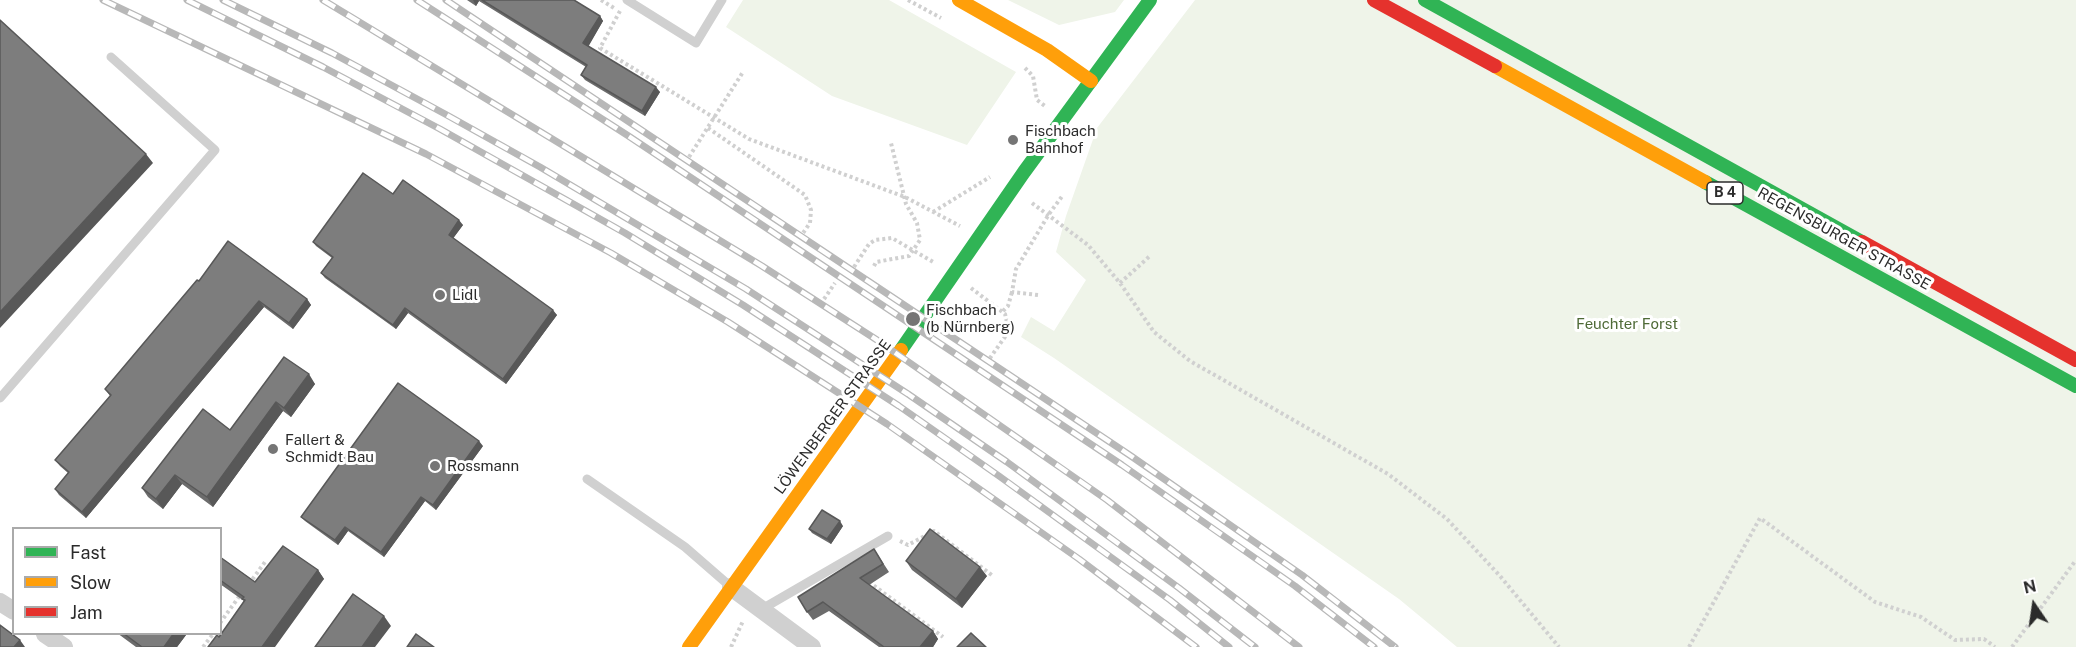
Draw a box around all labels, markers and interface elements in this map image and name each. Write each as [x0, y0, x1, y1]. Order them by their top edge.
place label: Fischbach Bahnhof [1025, 122, 1096, 157]
marker: Fischbach Bahnhof [1006, 133, 1020, 147]
road number: B 4 [1707, 182, 1743, 204]
street label: REGENSBURGER STRASSE [1754, 184, 1934, 294]
place label: Lidl [452, 286, 478, 304]
marker: Lidl [433, 288, 447, 302]
place label: Fischbach (b Nürnberg) [926, 301, 1015, 336]
marker: Fischbach (b Nürnberg) [904, 310, 922, 328]
park label: Feuchter Forst [1576, 315, 1678, 333]
street label: LÖWENBERGER STRASSE [771, 336, 895, 498]
place label: Fallert & Schmidt Bau [285, 431, 374, 466]
marker: Fallert & Schmidt Bau [266, 442, 280, 456]
place label: Rossmann [447, 457, 519, 475]
marker: Rossmann [428, 459, 442, 473]
legend [12, 527, 222, 635]
text: Fast [70, 542, 106, 563]
text: Slow [70, 572, 111, 593]
north arrow [2004, 575, 2064, 635]
text: N [2022, 576, 2038, 598]
text: Jam [70, 602, 103, 623]

